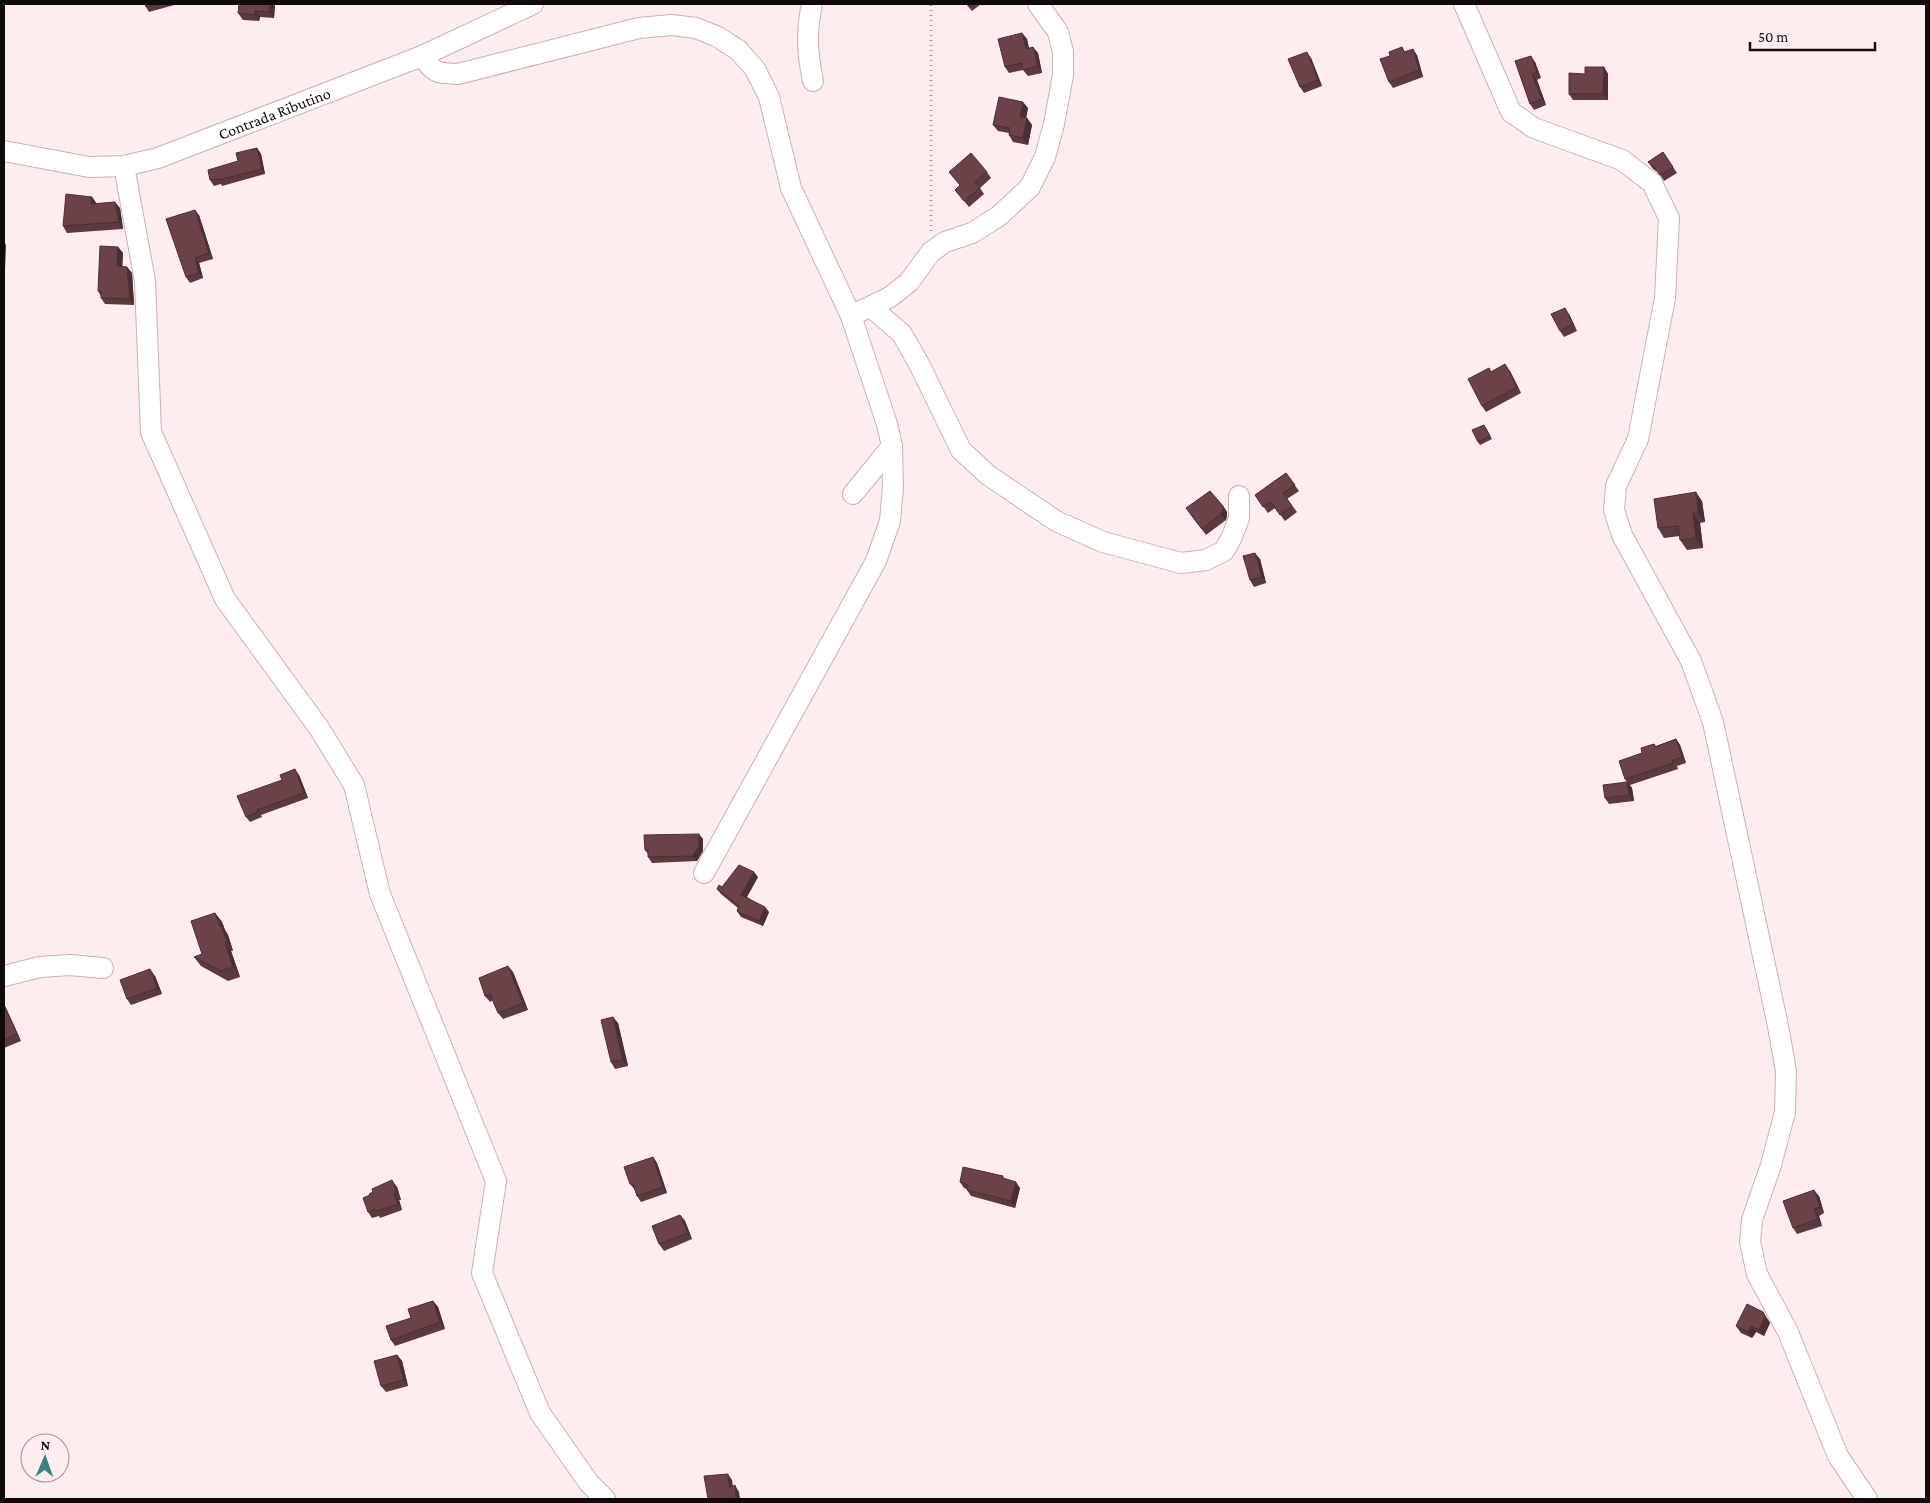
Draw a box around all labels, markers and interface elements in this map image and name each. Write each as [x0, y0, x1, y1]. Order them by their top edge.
scale bar [1750, 20, 1875, 52]
text: 50 m [1758, 29, 1788, 45]
street label: Contrada Ributino [216, 84, 333, 143]
north arrow [20, 1433, 70, 1483]
text: N [40, 1437, 51, 1453]

